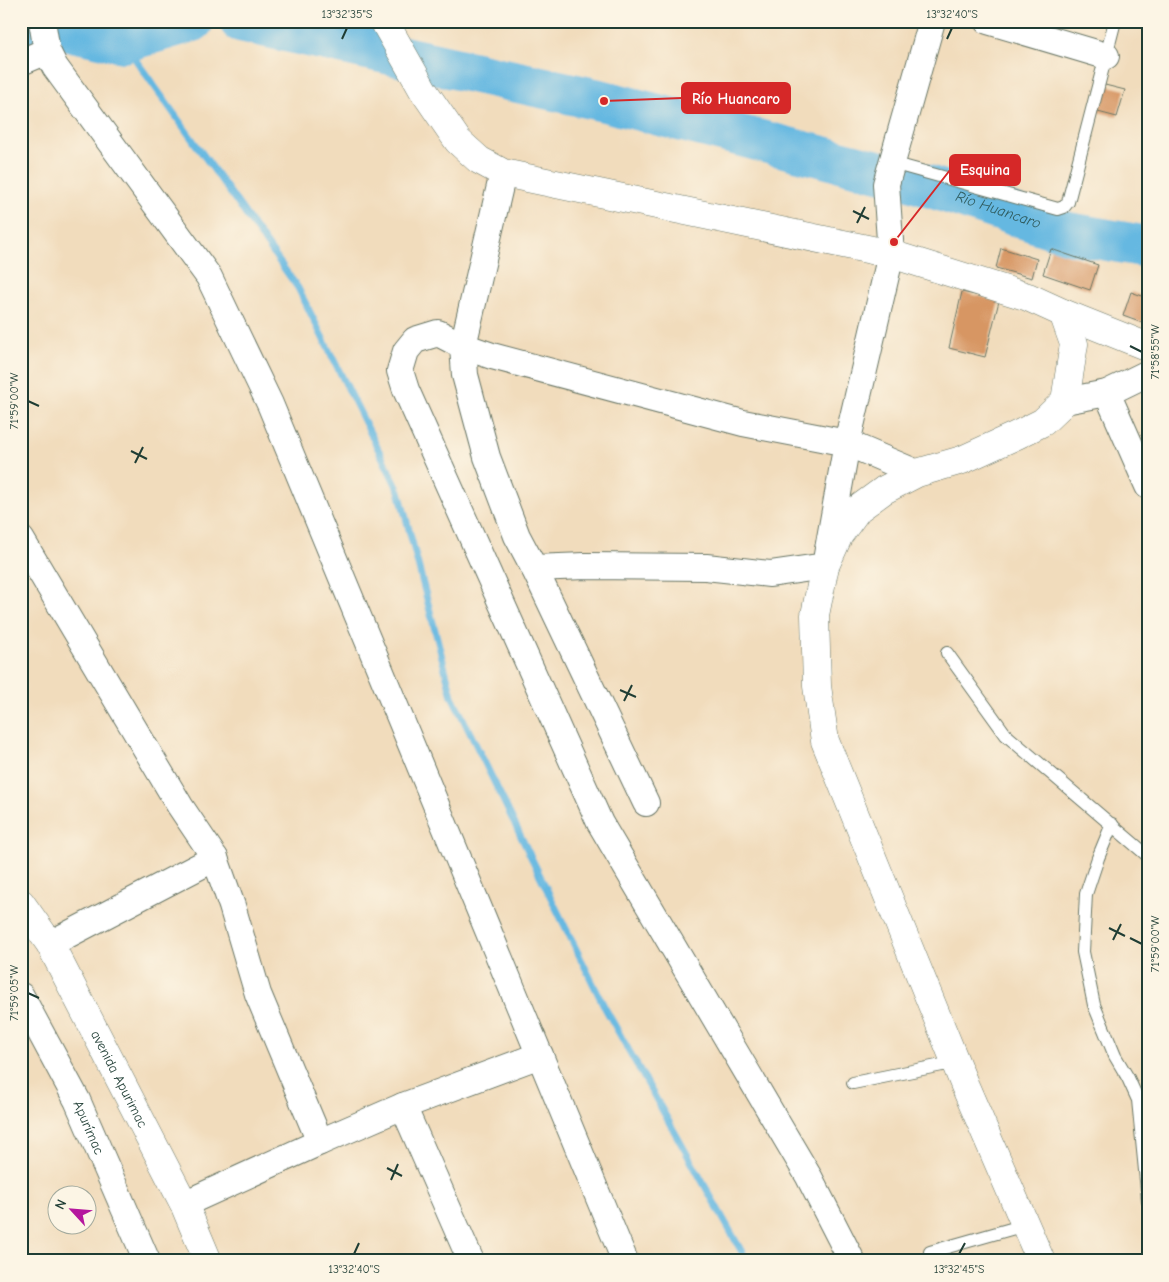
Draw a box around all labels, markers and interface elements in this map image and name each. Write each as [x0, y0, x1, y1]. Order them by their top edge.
text: 13°32'35"S [322, 7, 373, 21]
text: 13°32'40"S [926, 7, 978, 21]
callout: Río Huancaro [682, 83, 790, 113]
text: Río Huancaro [692, 90, 780, 108]
callout: Esquina [950, 155, 1020, 185]
text: Esquina [960, 161, 1010, 179]
water label: Río Huancaro [954, 187, 1043, 232]
text: 71°58'55"W [1148, 324, 1162, 380]
text: 71°59'00"W [7, 372, 21, 429]
text: 71°59'00"W [1148, 915, 1162, 972]
text: 71°59'05"W [7, 964, 21, 1021]
street label: avenida Apurimac [87, 1028, 151, 1131]
street label: Apurímac [69, 1098, 108, 1157]
north arrow [48, 1184, 98, 1234]
text: N [51, 1197, 70, 1212]
text: 13°32'40"S [328, 1262, 380, 1276]
text: 13°32'45"S [934, 1262, 985, 1276]

